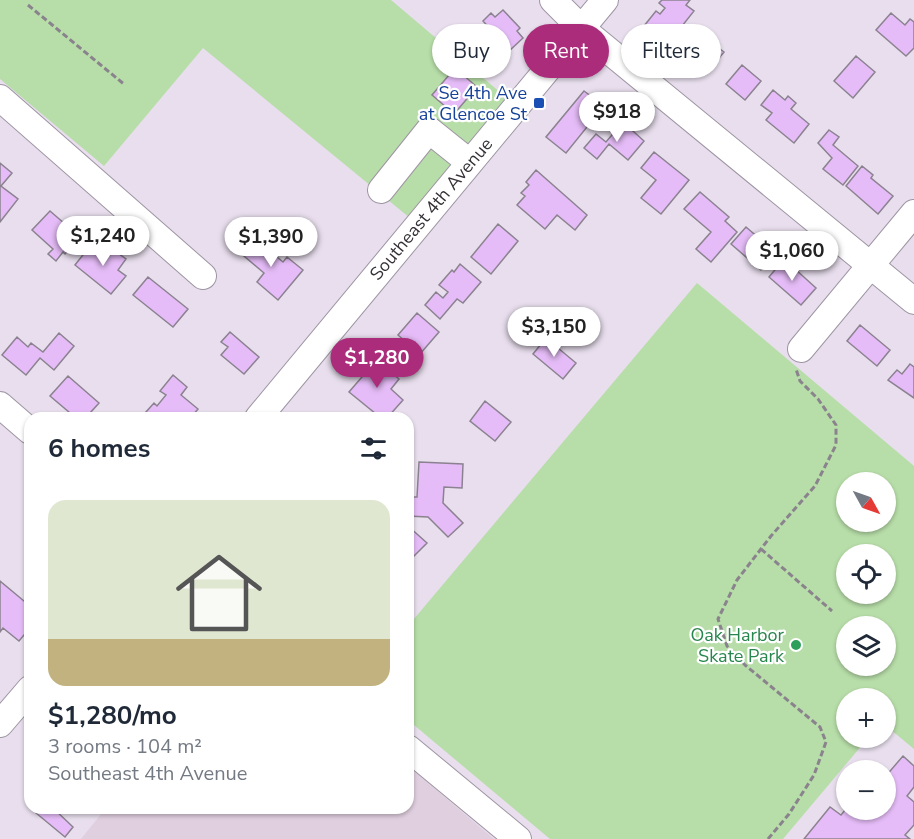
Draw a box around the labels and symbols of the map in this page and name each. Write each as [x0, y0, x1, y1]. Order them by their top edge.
place label: Se 4th Ave at Glencoe St [419, 81, 528, 126]
pin: $918 [581, 92, 653, 143]
marker: Se 4th Ave at Glencoe St [532, 96, 546, 110]
street label: Southeast 4th Avenue [364, 133, 498, 285]
pin: $1,240 [54, 216, 152, 267]
pin: $1,390 [222, 217, 320, 268]
pin: $1,060 [743, 231, 841, 282]
pin: $3,150 [505, 307, 603, 358]
pin: $1,280 [328, 338, 426, 389]
north arrow [836, 472, 896, 532]
place label: Oak Harbor Skate Park [690, 623, 785, 668]
marker: Oak Harbor Skate Park [789, 638, 803, 652]

